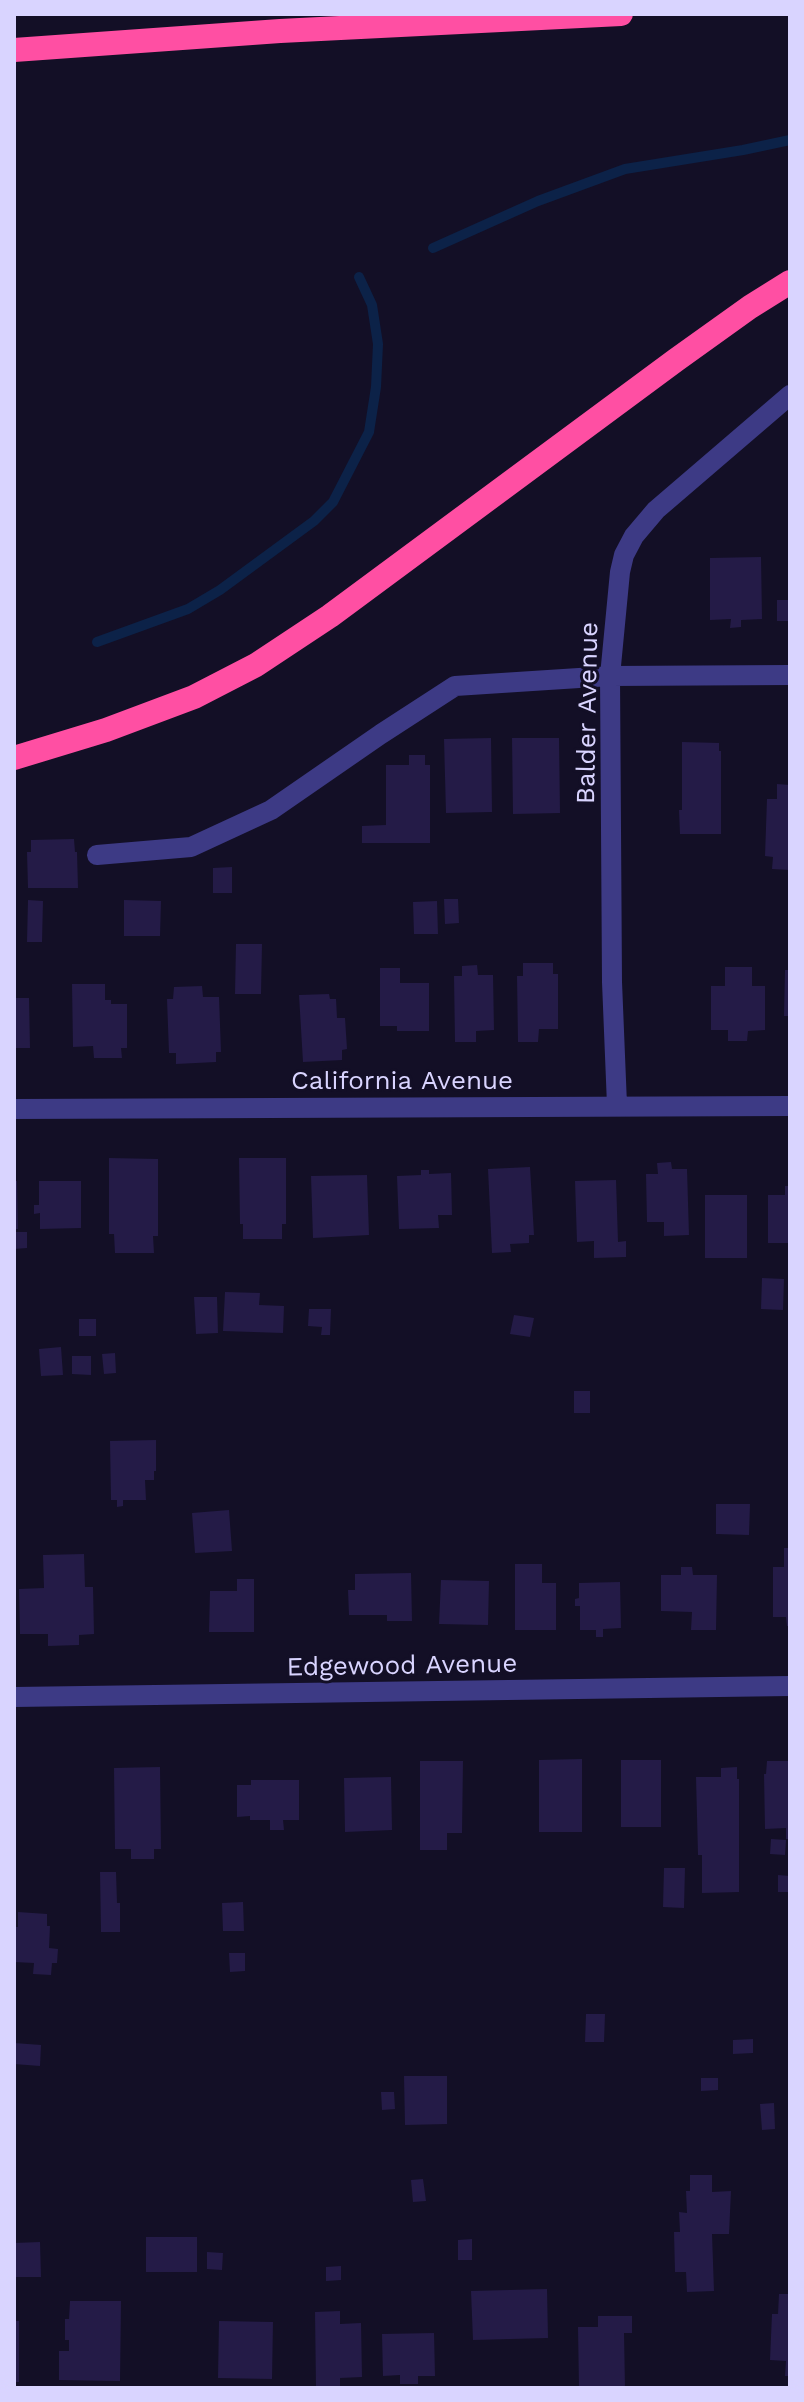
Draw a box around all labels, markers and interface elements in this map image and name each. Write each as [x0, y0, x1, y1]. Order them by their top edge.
street label: Balder Avenue [571, 622, 605, 804]
street label: California Avenue [291, 1065, 513, 1097]
street label: Edgewood Avenue [286, 1648, 518, 1684]

